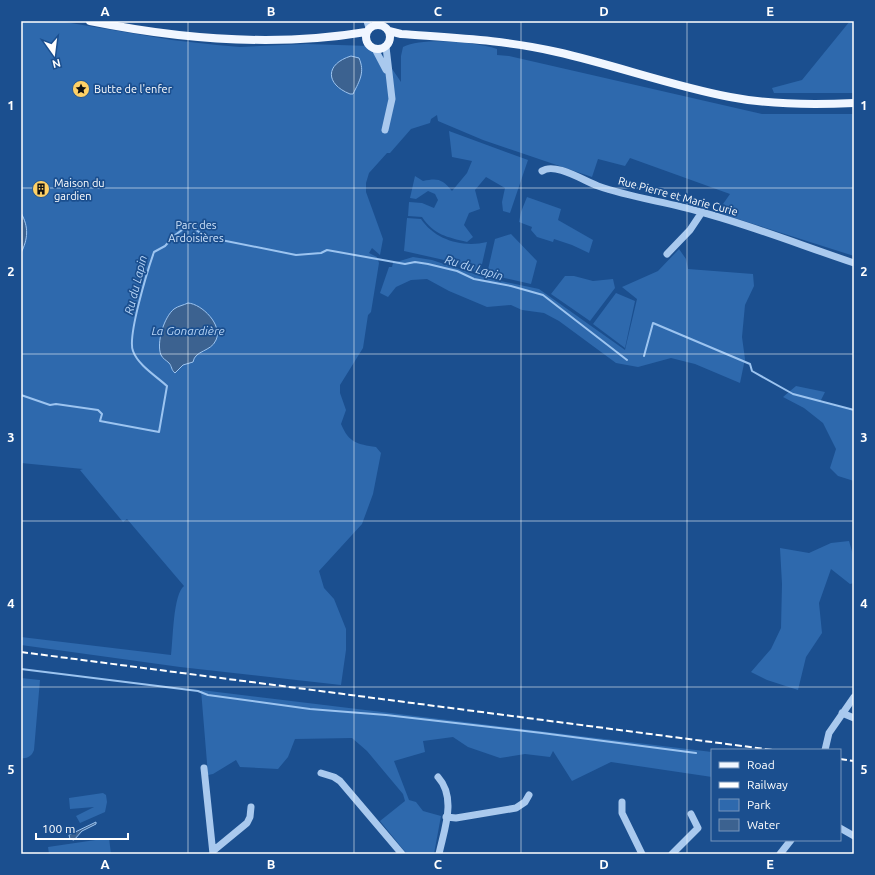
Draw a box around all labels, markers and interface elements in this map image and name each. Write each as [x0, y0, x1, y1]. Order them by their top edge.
text: A [100, 4, 110, 18]
text: B [267, 4, 276, 18]
text: C [434, 4, 443, 18]
text: D [599, 4, 609, 18]
text: E [766, 4, 774, 18]
north arrow [34, 34, 74, 74]
text: N [51, 57, 62, 71]
place icon: Butte de l'enfer [71, 79, 91, 99]
place label: Butte de l'enfer [94, 83, 173, 95]
text: 1 [7, 98, 15, 112]
text: 1 [860, 98, 868, 112]
street label: Rue Pierre et Marie Curie [617, 174, 739, 218]
place label: Maison du gardien [54, 177, 105, 202]
building icon: Maison du gardien [31, 179, 51, 199]
park label: Parc des Ardoisières [168, 219, 224, 244]
water label: Ru du Lapin [443, 252, 505, 283]
water label: Ru du Lapin [122, 254, 149, 316]
text: 2 [7, 264, 15, 278]
text: 2 [860, 264, 868, 278]
water label: La Gonardière [151, 324, 225, 337]
text: 3 [7, 430, 15, 444]
text: 3 [860, 430, 868, 444]
text: 4 [7, 596, 15, 610]
text: 4 [860, 596, 868, 610]
legend [711, 749, 841, 841]
text: Road [747, 758, 775, 771]
text: 5 [7, 762, 15, 776]
text: 5 [860, 762, 868, 776]
text: Railway [747, 778, 788, 791]
text: Park [747, 798, 771, 811]
scale bar [36, 815, 128, 841]
text: Water [747, 818, 780, 831]
text: 100 m [42, 822, 75, 835]
text: A [100, 857, 110, 871]
text: B [267, 857, 276, 871]
text: C [434, 857, 443, 871]
text: D [599, 857, 609, 871]
text: E [766, 857, 774, 871]

